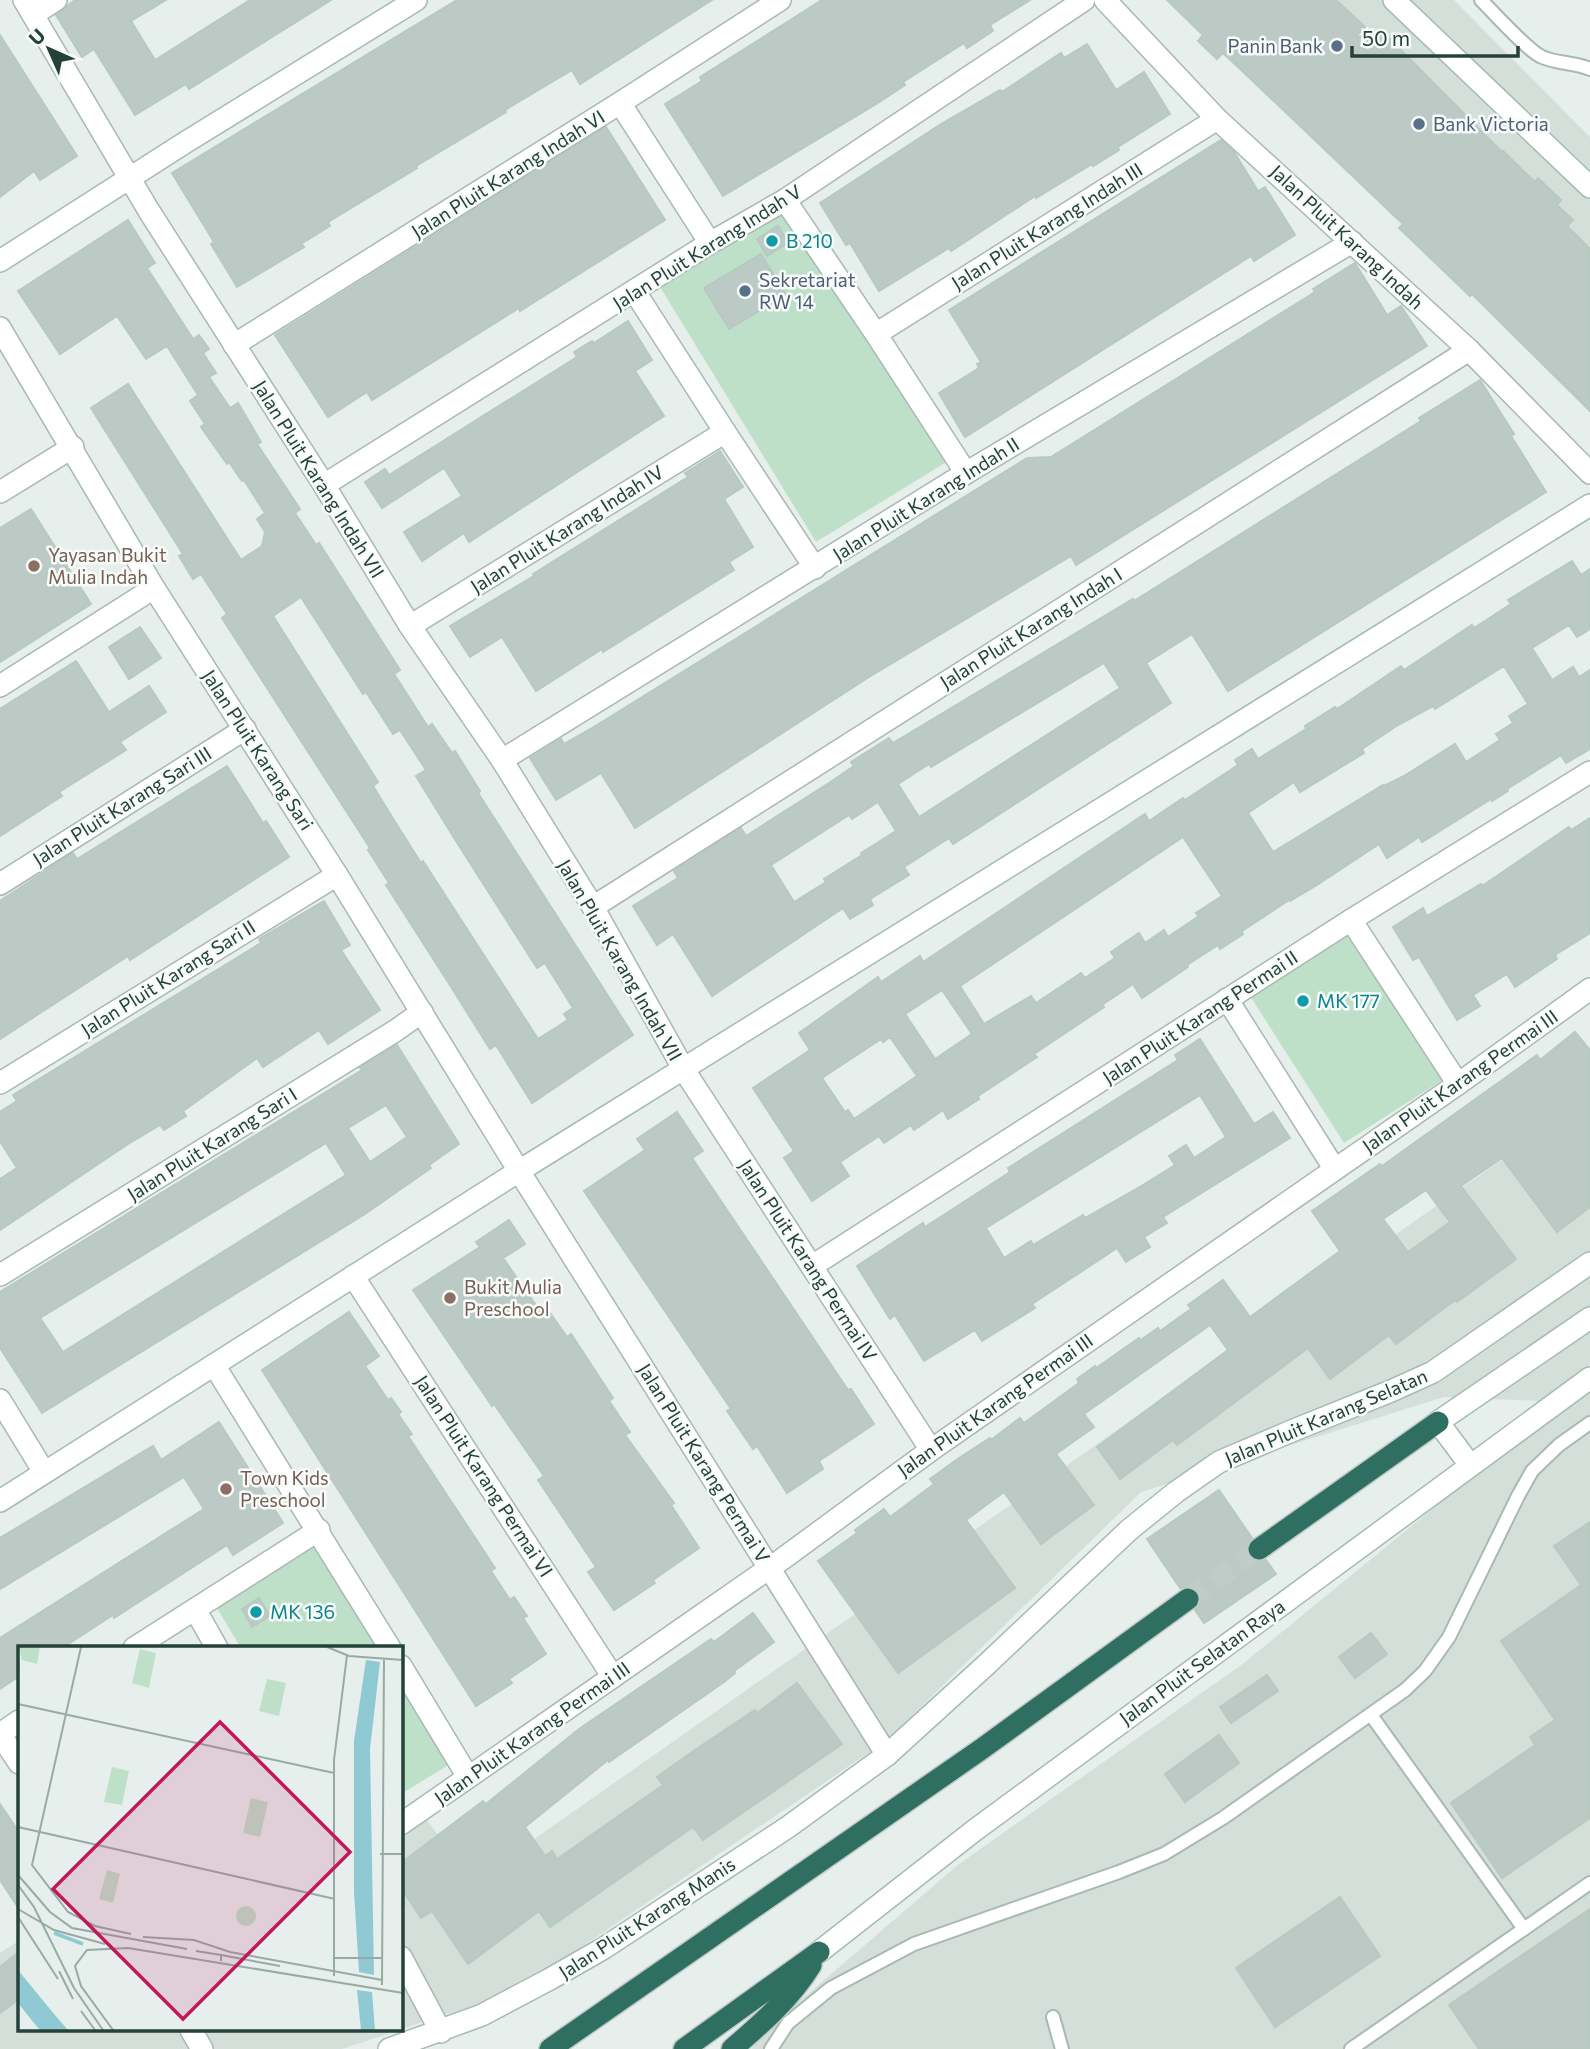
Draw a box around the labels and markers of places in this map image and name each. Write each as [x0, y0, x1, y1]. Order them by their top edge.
place label: Panin Bank [1227, 34, 1323, 57]
marker: Panin Bank [1329, 38, 1345, 54]
place label: Bank Victoria [1433, 112, 1549, 135]
marker: Bank Victoria [1411, 116, 1427, 132]
place label: B 210 [786, 229, 833, 252]
marker: B 210 [764, 233, 780, 249]
place label: Sekretariat RW 14 [759, 268, 856, 313]
marker: Sekretariat RW 14 [737, 283, 753, 299]
place label: Yayasan Bukit Mulia Indah [48, 543, 167, 588]
marker: Yayasan Bukit Mulia Indah [26, 558, 42, 574]
place label: MK 177 [1317, 989, 1380, 1012]
marker: MK 177 [1295, 993, 1311, 1009]
place label: Bukit Mulia Preschool [464, 1275, 562, 1320]
marker: Bukit Mulia Preschool [442, 1290, 458, 1306]
place label: Town Kids Preschool [240, 1466, 329, 1511]
marker: Town Kids Preschool [218, 1481, 234, 1497]
place label: MK 136 [270, 1600, 335, 1623]
marker: MK 136 [248, 1604, 264, 1620]

